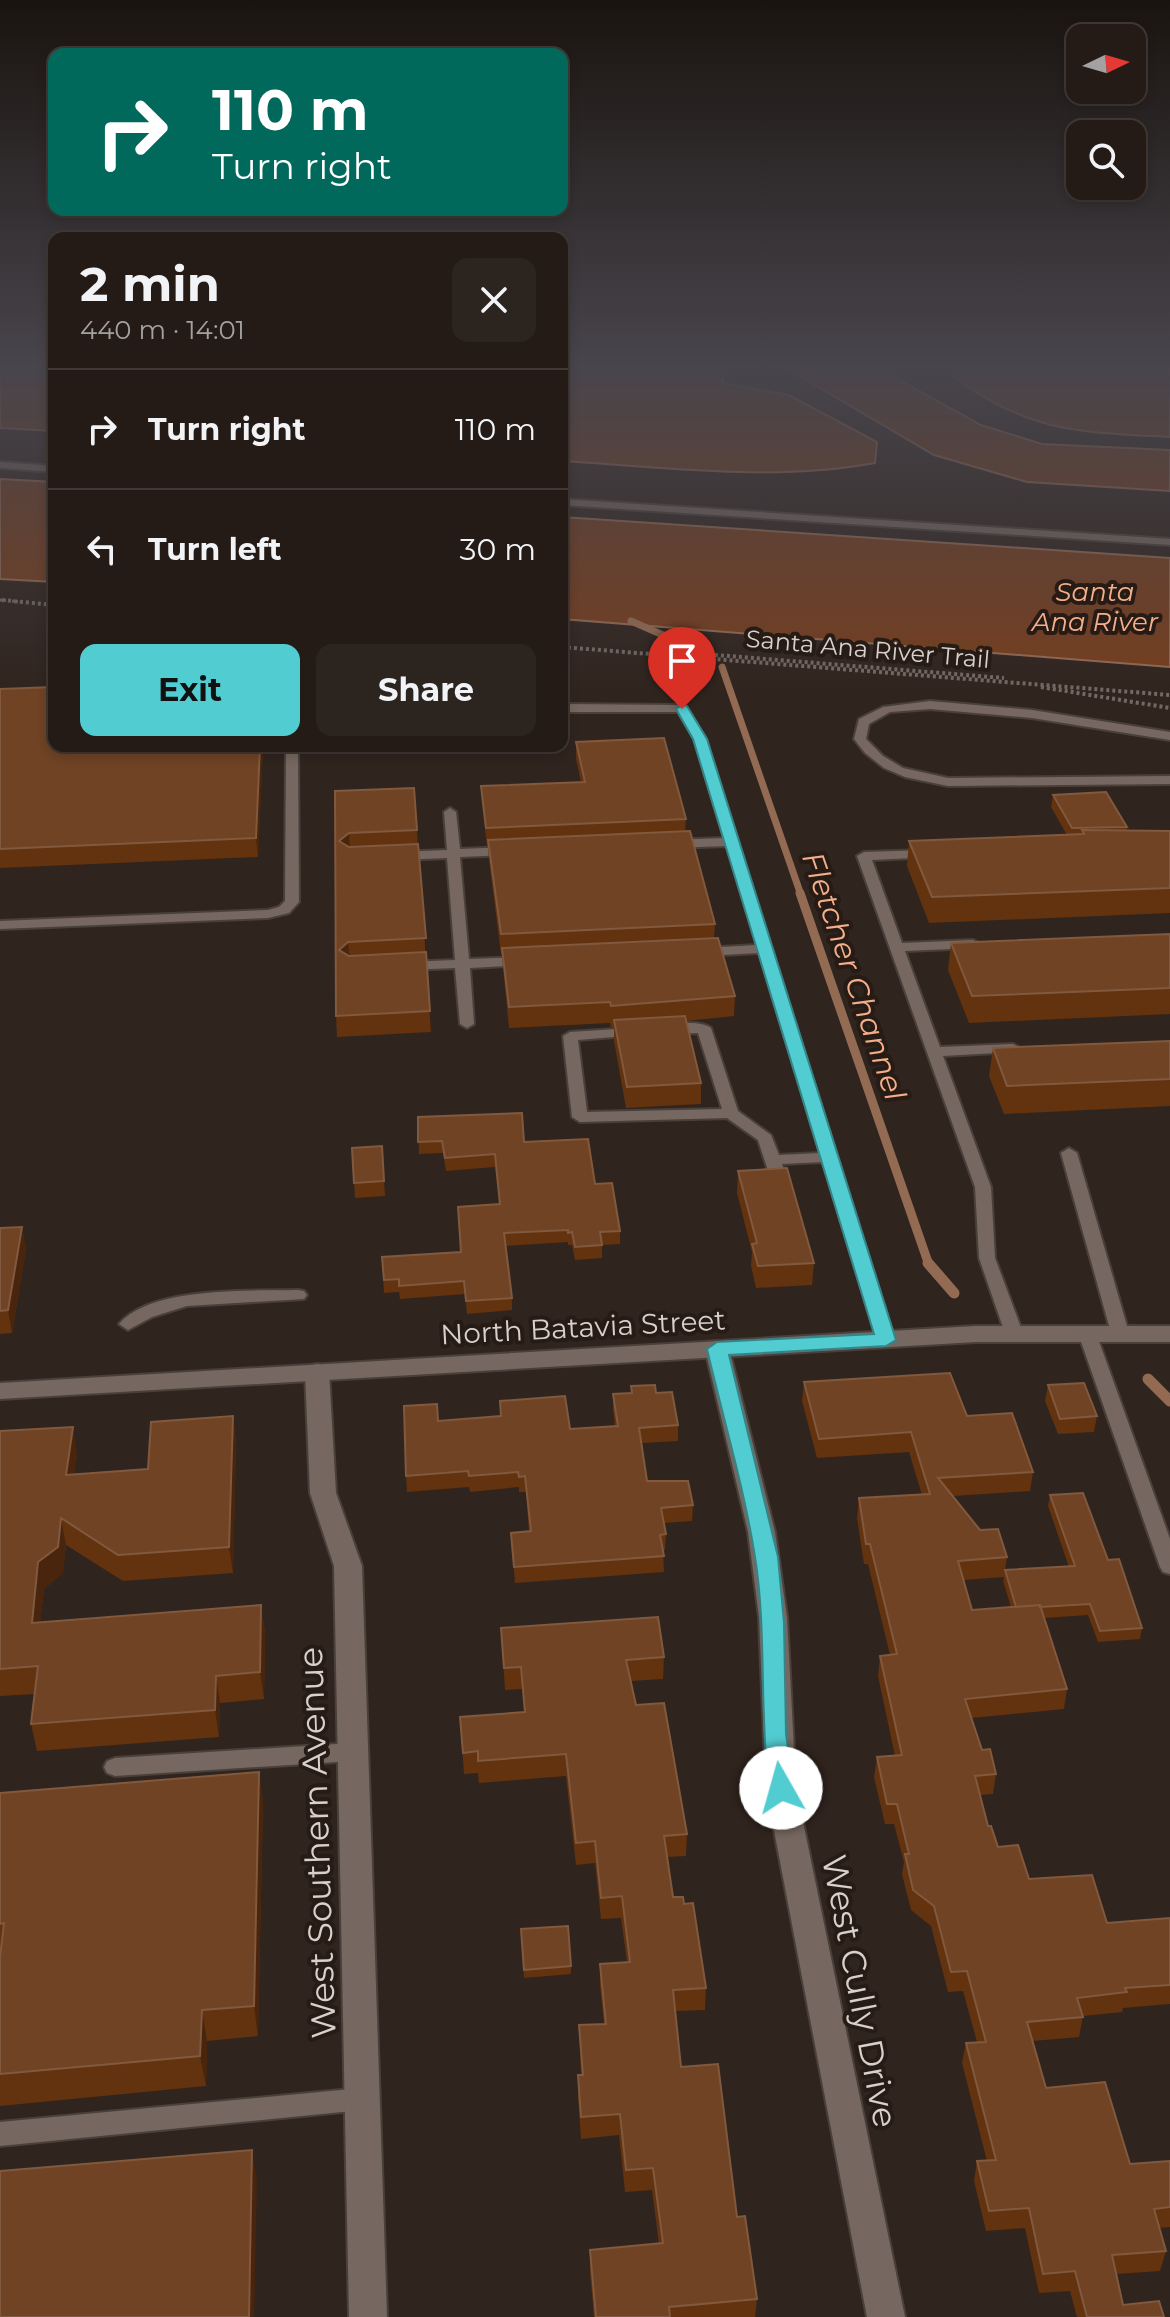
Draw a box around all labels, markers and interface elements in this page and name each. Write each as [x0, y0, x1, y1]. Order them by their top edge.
north arrow [1066, 24, 1146, 104]
map controls [1066, 24, 1146, 200]
text: 110 m [212, 76, 369, 144]
icon: right [80, 80, 184, 184]
button: search [1066, 120, 1146, 200]
text: Turn right [212, 144, 392, 188]
text: 2 min [80, 255, 220, 313]
button: close [452, 258, 536, 342]
text: 440 m · 14:01 [80, 314, 245, 346]
icon: right [80, 407, 124, 451]
text: Turn right [148, 411, 305, 448]
text: 110 m [455, 411, 536, 448]
icon: left [80, 527, 124, 571]
text: Turn left [148, 531, 281, 568]
text: 30 m [460, 531, 536, 568]
water label: Santa Ana River [1030, 576, 1159, 638]
street label: Santa Ana River Trail [745, 624, 991, 674]
pin [648, 627, 716, 709]
icon: arrive [660, 639, 704, 683]
button: Exit [80, 644, 300, 736]
button: Share [316, 644, 536, 736]
water label: Fletcher Channel [794, 847, 914, 1105]
street label: North Batavia Street [440, 1303, 726, 1351]
street label: West Southern Avenue [289, 1647, 345, 2039]
position arrow [739, 1746, 823, 1830]
street label: West Cully Drive [813, 1851, 907, 2131]

